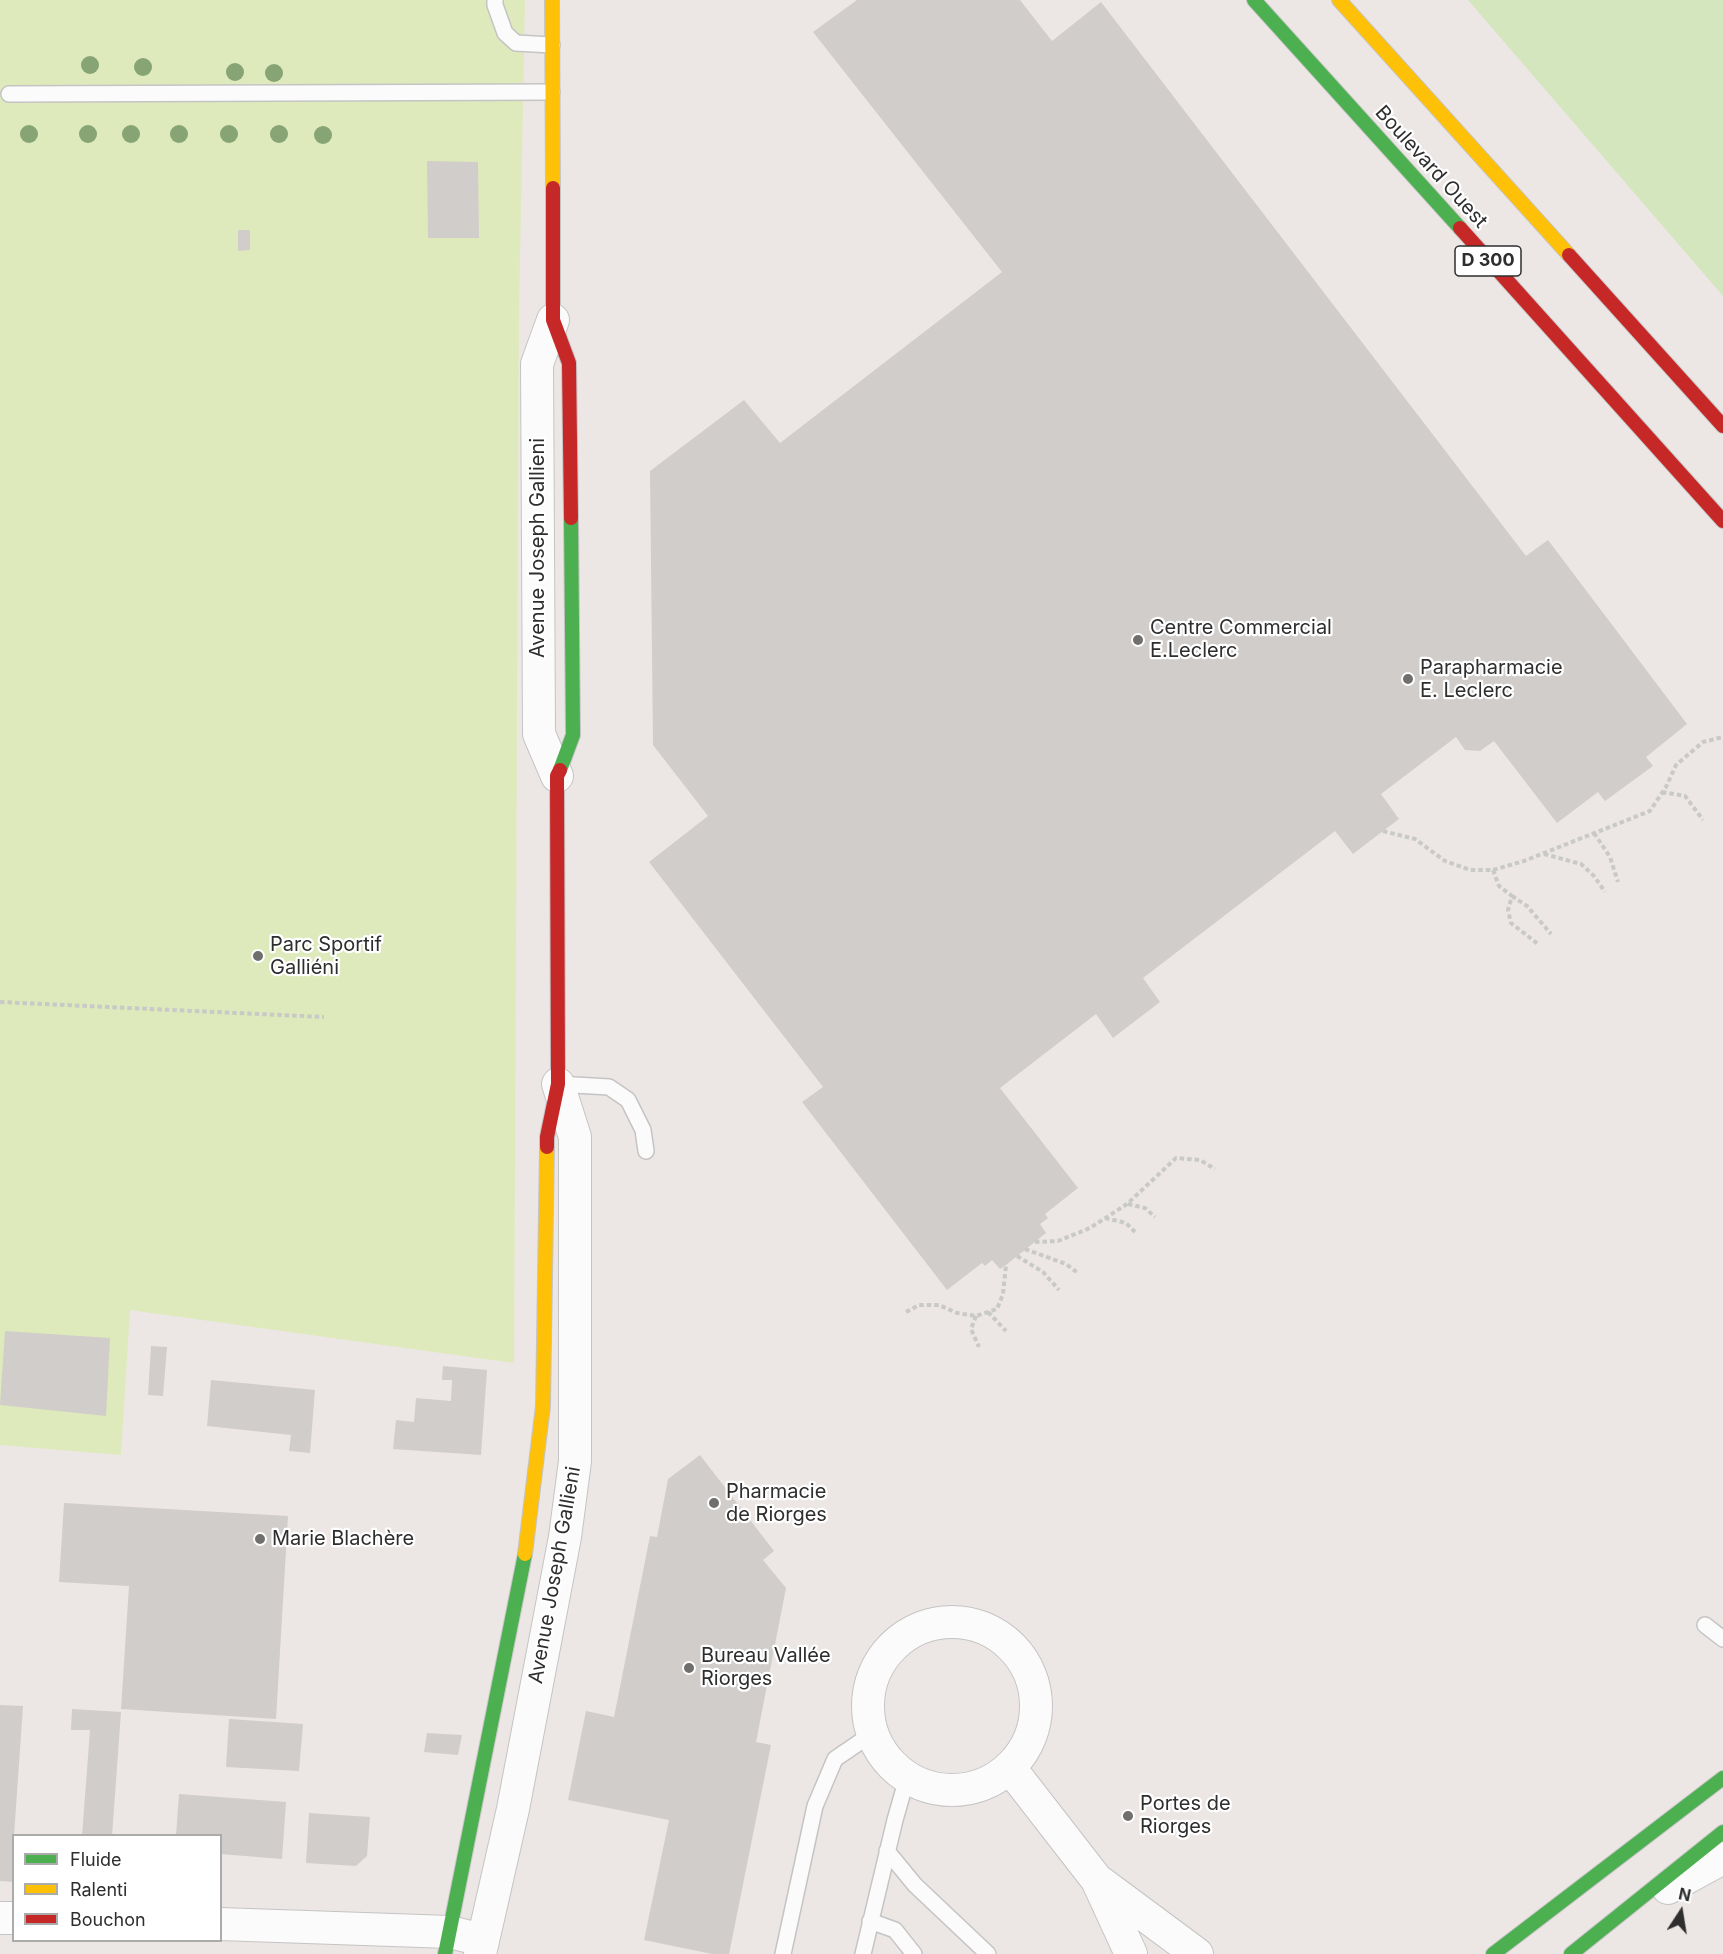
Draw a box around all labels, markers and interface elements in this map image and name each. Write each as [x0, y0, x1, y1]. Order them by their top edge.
street label: Boulevard Ouest [1370, 101, 1492, 233]
road number: D 300 [1455, 246, 1521, 276]
street label: Avenue Joseph Gallieni [526, 438, 550, 658]
place label: Centre Commercial E.Leclerc [1150, 616, 1332, 663]
marker: Centre Commercial E.Leclerc [1131, 633, 1145, 647]
place label: Parapharmacie E. Leclerc [1420, 656, 1563, 703]
marker: Parapharmacie E. Leclerc [1401, 672, 1415, 686]
place label: Parc Sportif Galliéni [270, 933, 382, 980]
marker: Parc Sportif Galliéni [251, 949, 265, 963]
street label: Avenue Joseph Gallieni [524, 1464, 586, 1686]
place label: Pharmacie de Riorges [726, 1480, 827, 1527]
marker: Pharmacie de Riorges [707, 1496, 721, 1510]
place label: Marie Blachère [272, 1527, 414, 1551]
marker: Marie Blachère [253, 1532, 267, 1546]
place label: Bureau Vallée Riorges [701, 1644, 831, 1691]
marker: Bureau Vallée Riorges [682, 1661, 696, 1675]
place label: Portes de Riorges [1140, 1792, 1231, 1839]
marker: Portes de Riorges [1121, 1809, 1135, 1823]
legend [12, 1834, 222, 1942]
text: Fluide [70, 1849, 122, 1870]
text: Ralenti [70, 1879, 127, 1900]
north arrow [1651, 1882, 1711, 1942]
text: N [1677, 1883, 1693, 1905]
text: Bouchon [70, 1909, 146, 1930]

